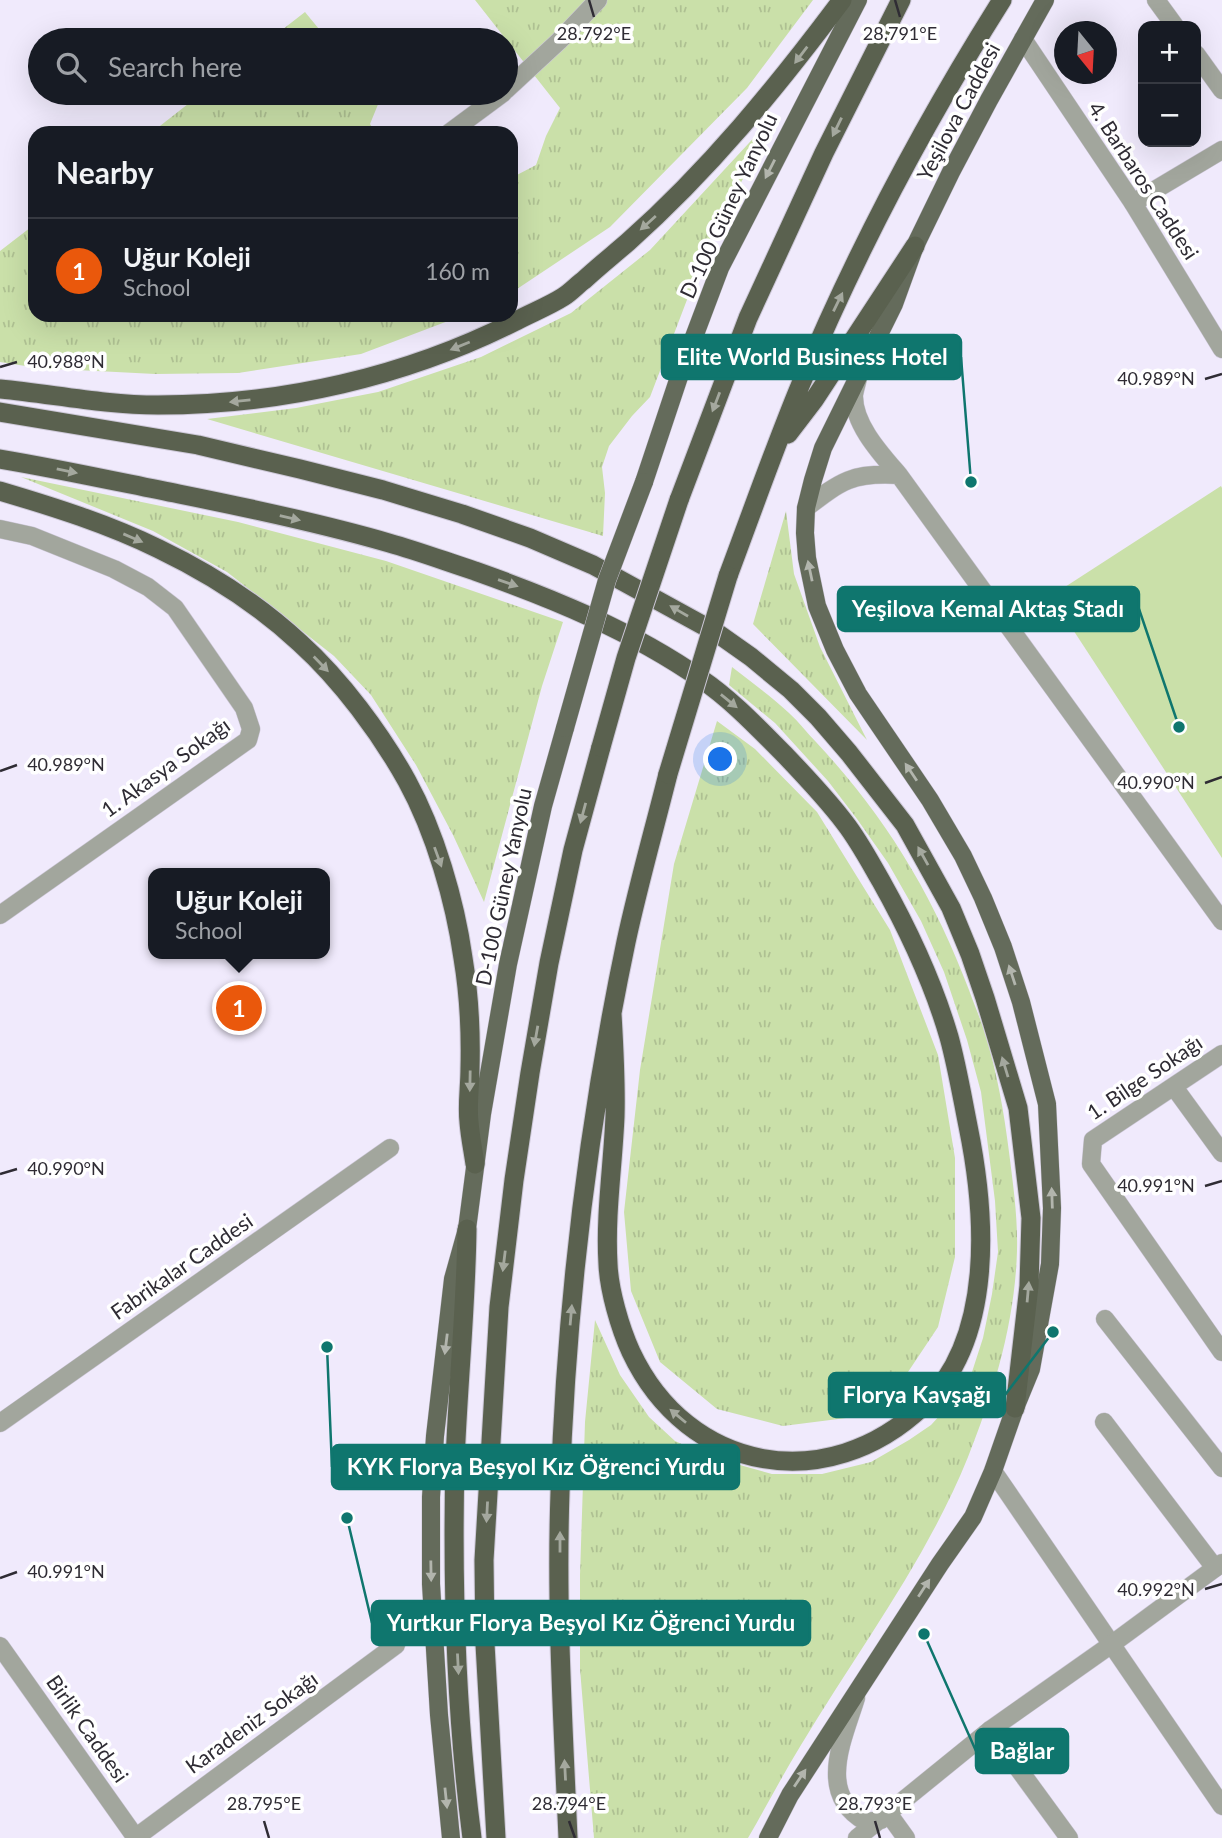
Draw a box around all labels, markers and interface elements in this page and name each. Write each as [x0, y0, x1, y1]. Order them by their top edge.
north arrow [1054, 21, 1117, 84]
map controls [1138, 21, 1201, 147]
button: + [1138, 21, 1201, 84]
text: 28.792°E [557, 22, 631, 44]
text: 28.791°E [863, 22, 937, 44]
search box [28, 28, 518, 105]
street label: Yeşilova Caddesi [911, 38, 1004, 184]
one-way arrow [794, 46, 808, 64]
icon: search [52, 48, 90, 86]
text: Search here [108, 51, 242, 83]
button: − [1138, 84, 1201, 147]
street label: 4. Barbaros Caddesi [1084, 97, 1205, 264]
street label: D-100 Güney Yanyolu [674, 109, 782, 302]
one-way arrow [831, 117, 843, 137]
text: Nearby [56, 154, 154, 190]
one-way arrow [765, 159, 776, 179]
one-way arrow [640, 215, 657, 230]
text: Uğur Koleji [123, 241, 251, 273]
text: 1 [72, 257, 86, 285]
text: 160 m [425, 257, 490, 285]
text: School [123, 273, 191, 301]
one-way arrow [832, 292, 844, 312]
callout: Elite World Business Hotel [662, 335, 961, 379]
one-way arrow [449, 341, 470, 352]
text: Elite World Business Hotel [676, 342, 948, 370]
text: 40.988°N [27, 350, 105, 372]
text: 40.989°N [1117, 367, 1195, 389]
one-way arrow [710, 391, 721, 412]
one-way arrow [228, 395, 250, 406]
one-way arrow [56, 465, 78, 476]
one-way arrow [279, 513, 301, 524]
one-way arrow [123, 533, 144, 544]
one-way arrow [805, 560, 816, 582]
one-way arrow [497, 578, 518, 589]
callout: Yeşilova Kemal Aktaş Stadı [838, 587, 1139, 631]
text: Yeşilova Kemal Aktaş Stadı [851, 594, 1124, 622]
one-way arrow [669, 605, 688, 617]
one-way arrow [313, 656, 329, 672]
one-way arrow [720, 693, 737, 708]
street label: 1. Akasya Sokağı [96, 712, 234, 822]
your location [703, 742, 737, 776]
text: 40.989°N [27, 753, 105, 775]
one-way arrow [905, 763, 918, 782]
text: 40.990°N [1117, 771, 1195, 793]
street label: D-100 Güney Yanyolu [469, 785, 536, 988]
one-way arrow [578, 803, 588, 824]
one-way arrow [433, 846, 444, 867]
one-way arrow [917, 846, 929, 865]
popup [148, 868, 330, 959]
text: Uğur Koleji [175, 884, 303, 916]
text: School [175, 916, 243, 944]
one-way arrow [1006, 964, 1017, 985]
pin: 1 [216, 982, 262, 1034]
one-way arrow [530, 1025, 541, 1047]
street label: 1. Bilge Sokağı [1082, 1029, 1206, 1124]
one-way arrow [999, 1056, 1010, 1077]
one-way arrow [464, 1070, 476, 1092]
text: 40.990°N [27, 1157, 105, 1179]
text: 40.991°N [1117, 1174, 1195, 1196]
one-way arrow [1046, 1187, 1057, 1209]
street label: Fabrikalar Caddesi [105, 1207, 257, 1324]
one-way arrow [499, 1250, 510, 1272]
one-way arrow [1023, 1280, 1034, 1302]
one-way arrow [566, 1304, 577, 1326]
one-way arrow [440, 1333, 451, 1355]
callout: Florya Kavşağı [829, 1373, 1005, 1417]
text: Florya Kavşağı [843, 1380, 991, 1408]
one-way arrow [669, 1408, 687, 1424]
callout: KYK Florya Beşyol Kız Öğrenci Yurdu [332, 1445, 739, 1489]
text: KYK Florya Beşyol Kız Öğrenci Yurdu [347, 1452, 725, 1480]
one-way arrow [481, 1501, 492, 1523]
one-way arrow [554, 1531, 566, 1553]
text: 40.991°N [27, 1560, 105, 1582]
one-way arrow [425, 1560, 436, 1582]
one-way arrow [918, 1578, 931, 1597]
text: 40.992°N [1117, 1578, 1195, 1600]
callout: Yurtkur Florya Beşyol Kız Öğrenci Yurdu [372, 1601, 810, 1645]
text: Yurtkur Florya Beşyol Kız Öğrenci Yurdu [386, 1608, 795, 1636]
one-way arrow [452, 1654, 463, 1676]
street label: Karadeniz Sokağı [180, 1666, 322, 1778]
street label: Birlik Caddesi [42, 1670, 134, 1787]
callout: Bağlar [976, 1729, 1068, 1773]
text: Bağlar [990, 1736, 1055, 1764]
one-way arrow [559, 1759, 570, 1781]
one-way arrow [794, 1768, 807, 1788]
one-way arrow [441, 1787, 452, 1809]
text: 28.795°E [227, 1792, 301, 1814]
text: 28.794°E [532, 1792, 606, 1814]
text: 28.793°E [838, 1792, 912, 1814]

